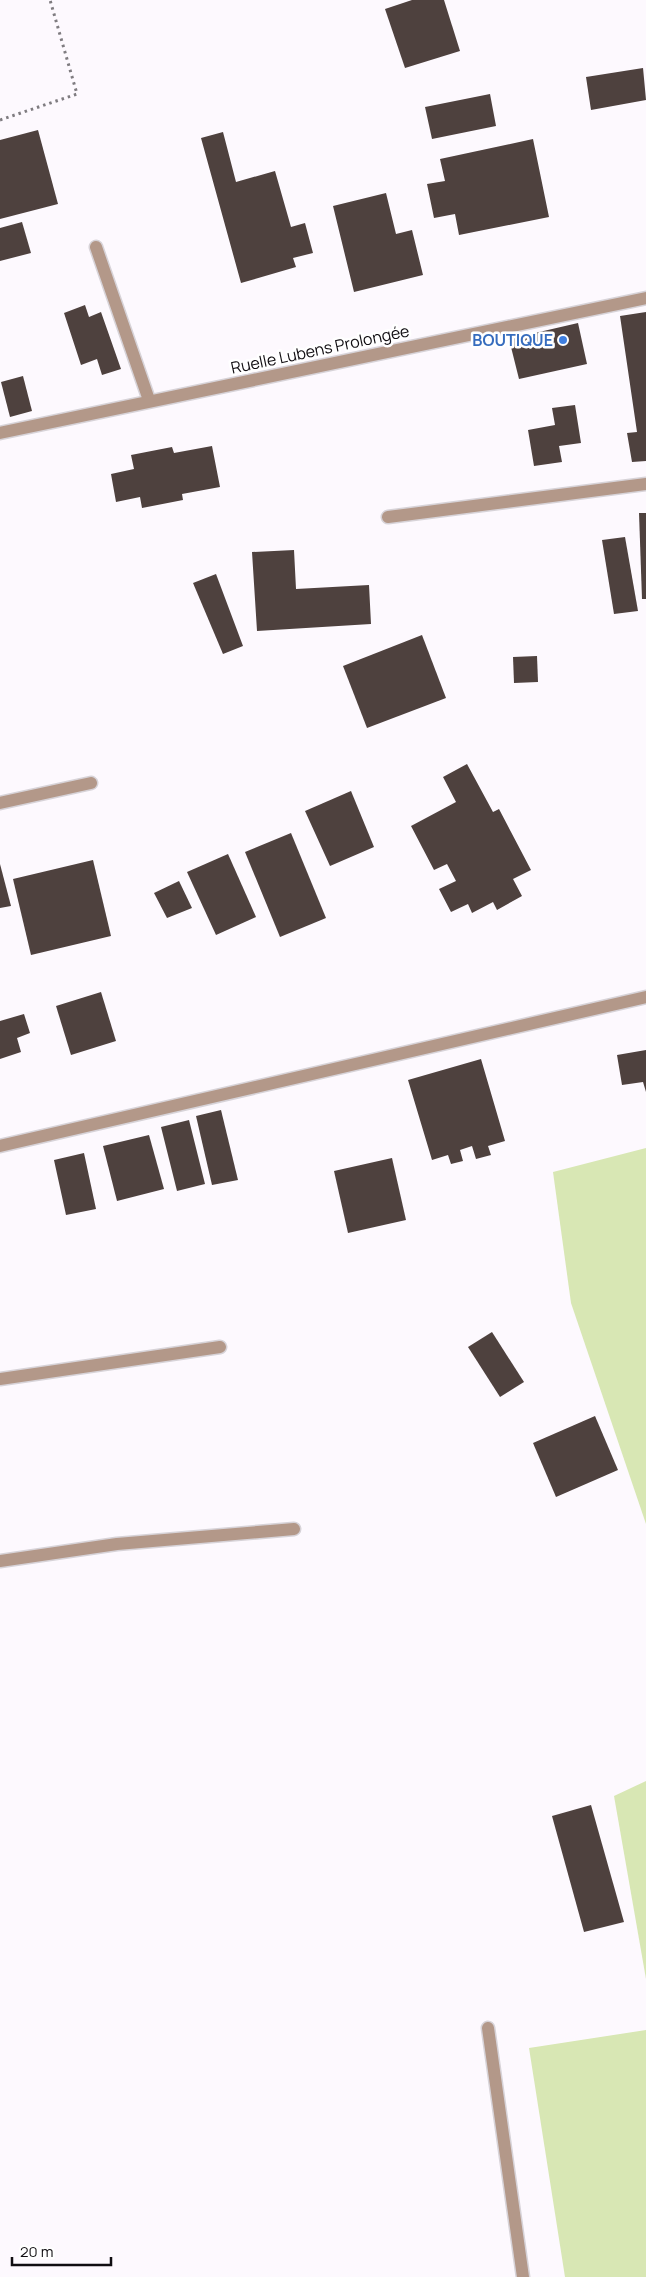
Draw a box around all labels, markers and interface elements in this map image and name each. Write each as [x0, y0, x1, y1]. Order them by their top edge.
street label: Ruelle Lubens Prolongée [229, 319, 411, 379]
place label: BOUTIQUE [472, 329, 553, 351]
marker: BOUTIQUE [557, 334, 569, 346]
scale bar [12, 2234, 111, 2266]
text: 20 m [20, 2241, 53, 2262]

